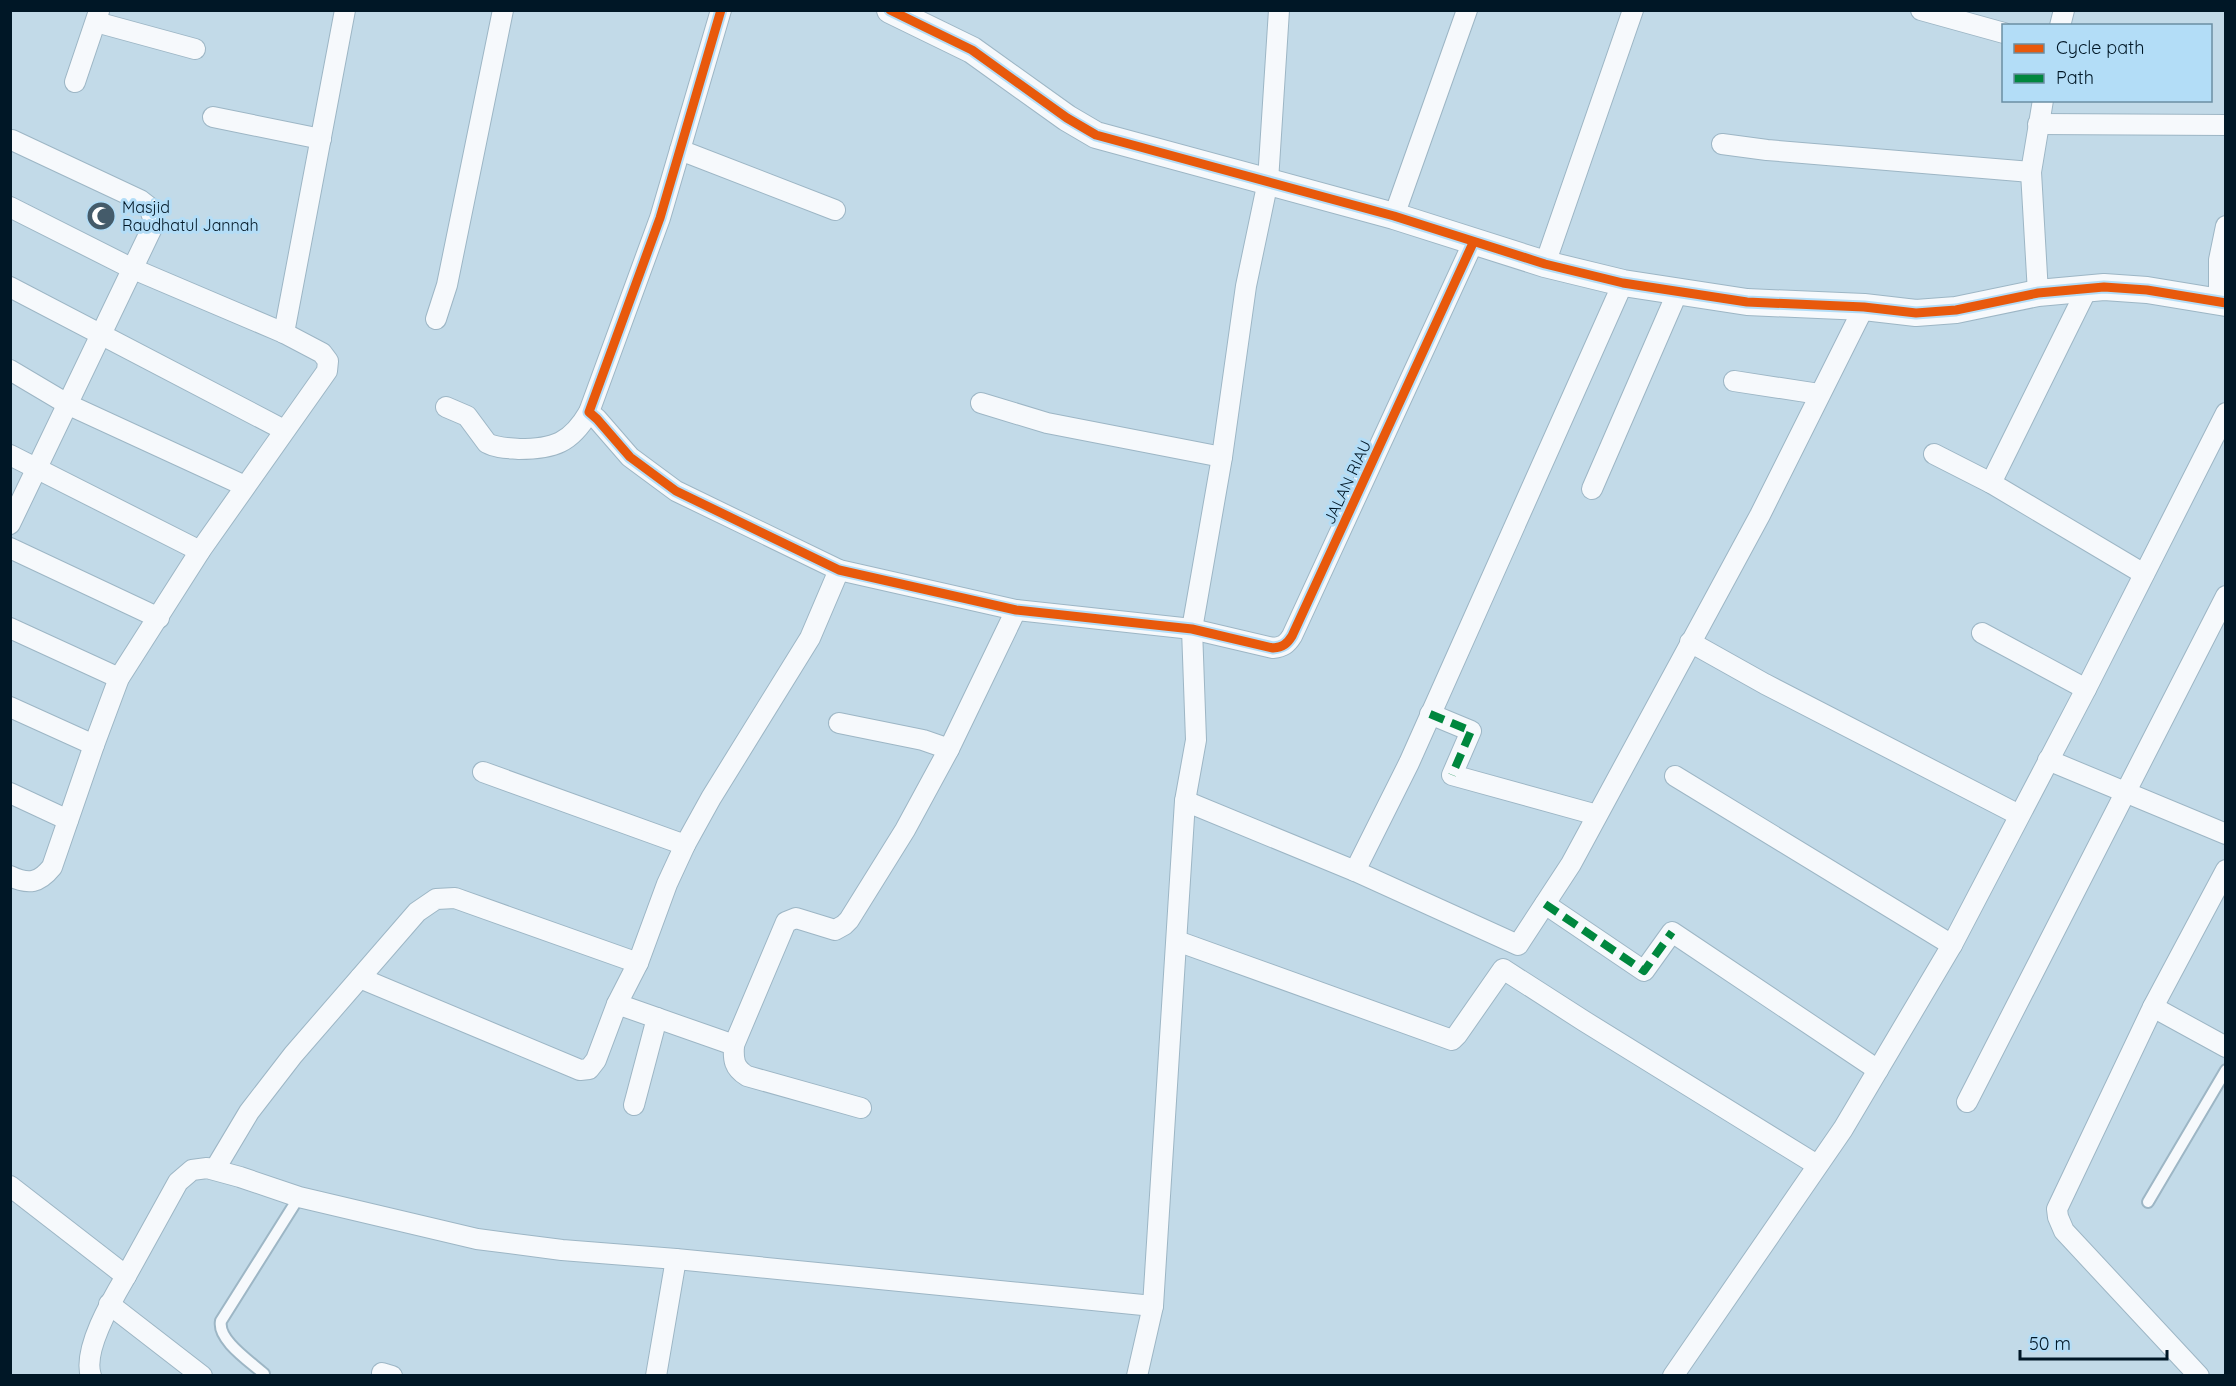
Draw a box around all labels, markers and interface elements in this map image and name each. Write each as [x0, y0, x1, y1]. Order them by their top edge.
legend [2002, 24, 2212, 102]
text: Cycle path [2056, 36, 2144, 59]
text: Path [2056, 66, 2094, 89]
place label: Masjid Raudhatul Jannah [122, 197, 259, 235]
mosque icon: Masjid Raudhatul Jannah [85, 200, 117, 232]
street label: JALAN RIAU [1319, 437, 1375, 527]
scale bar [2020, 1323, 2167, 1361]
text: 50 m [2029, 1332, 2071, 1355]

